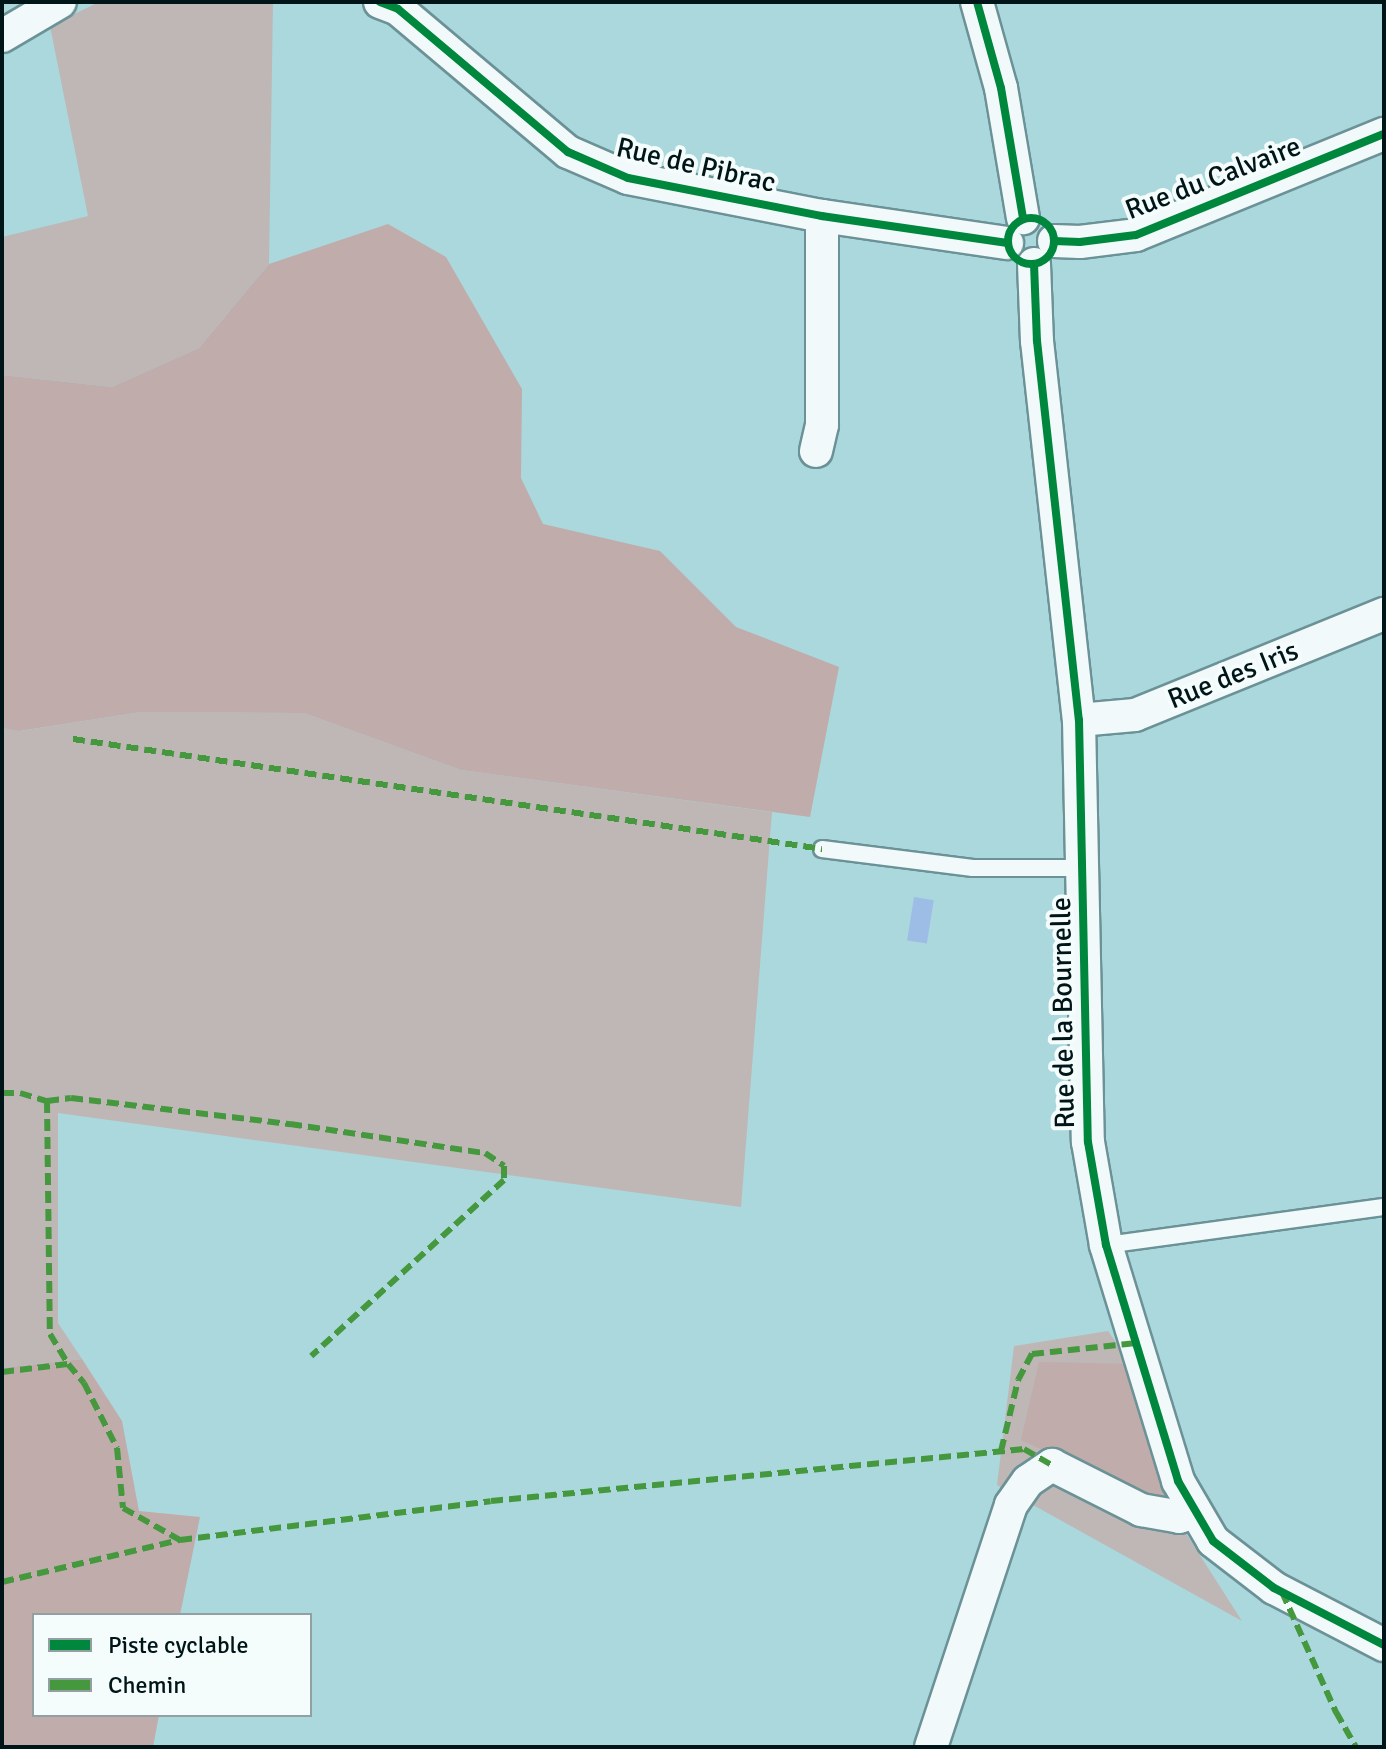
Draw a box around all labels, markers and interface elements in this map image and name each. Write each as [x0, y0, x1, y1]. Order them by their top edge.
street label: Rue du Calvaire [1121, 129, 1305, 227]
street label: Rue de Pibrac [613, 130, 779, 200]
street label: Rue des Iris [1163, 634, 1303, 716]
street label: Rue de la Bournelle [1044, 897, 1082, 1129]
legend [32, 1613, 312, 1717]
text: Piste cyclable [108, 1630, 248, 1660]
text: Chemin [108, 1670, 186, 1700]

